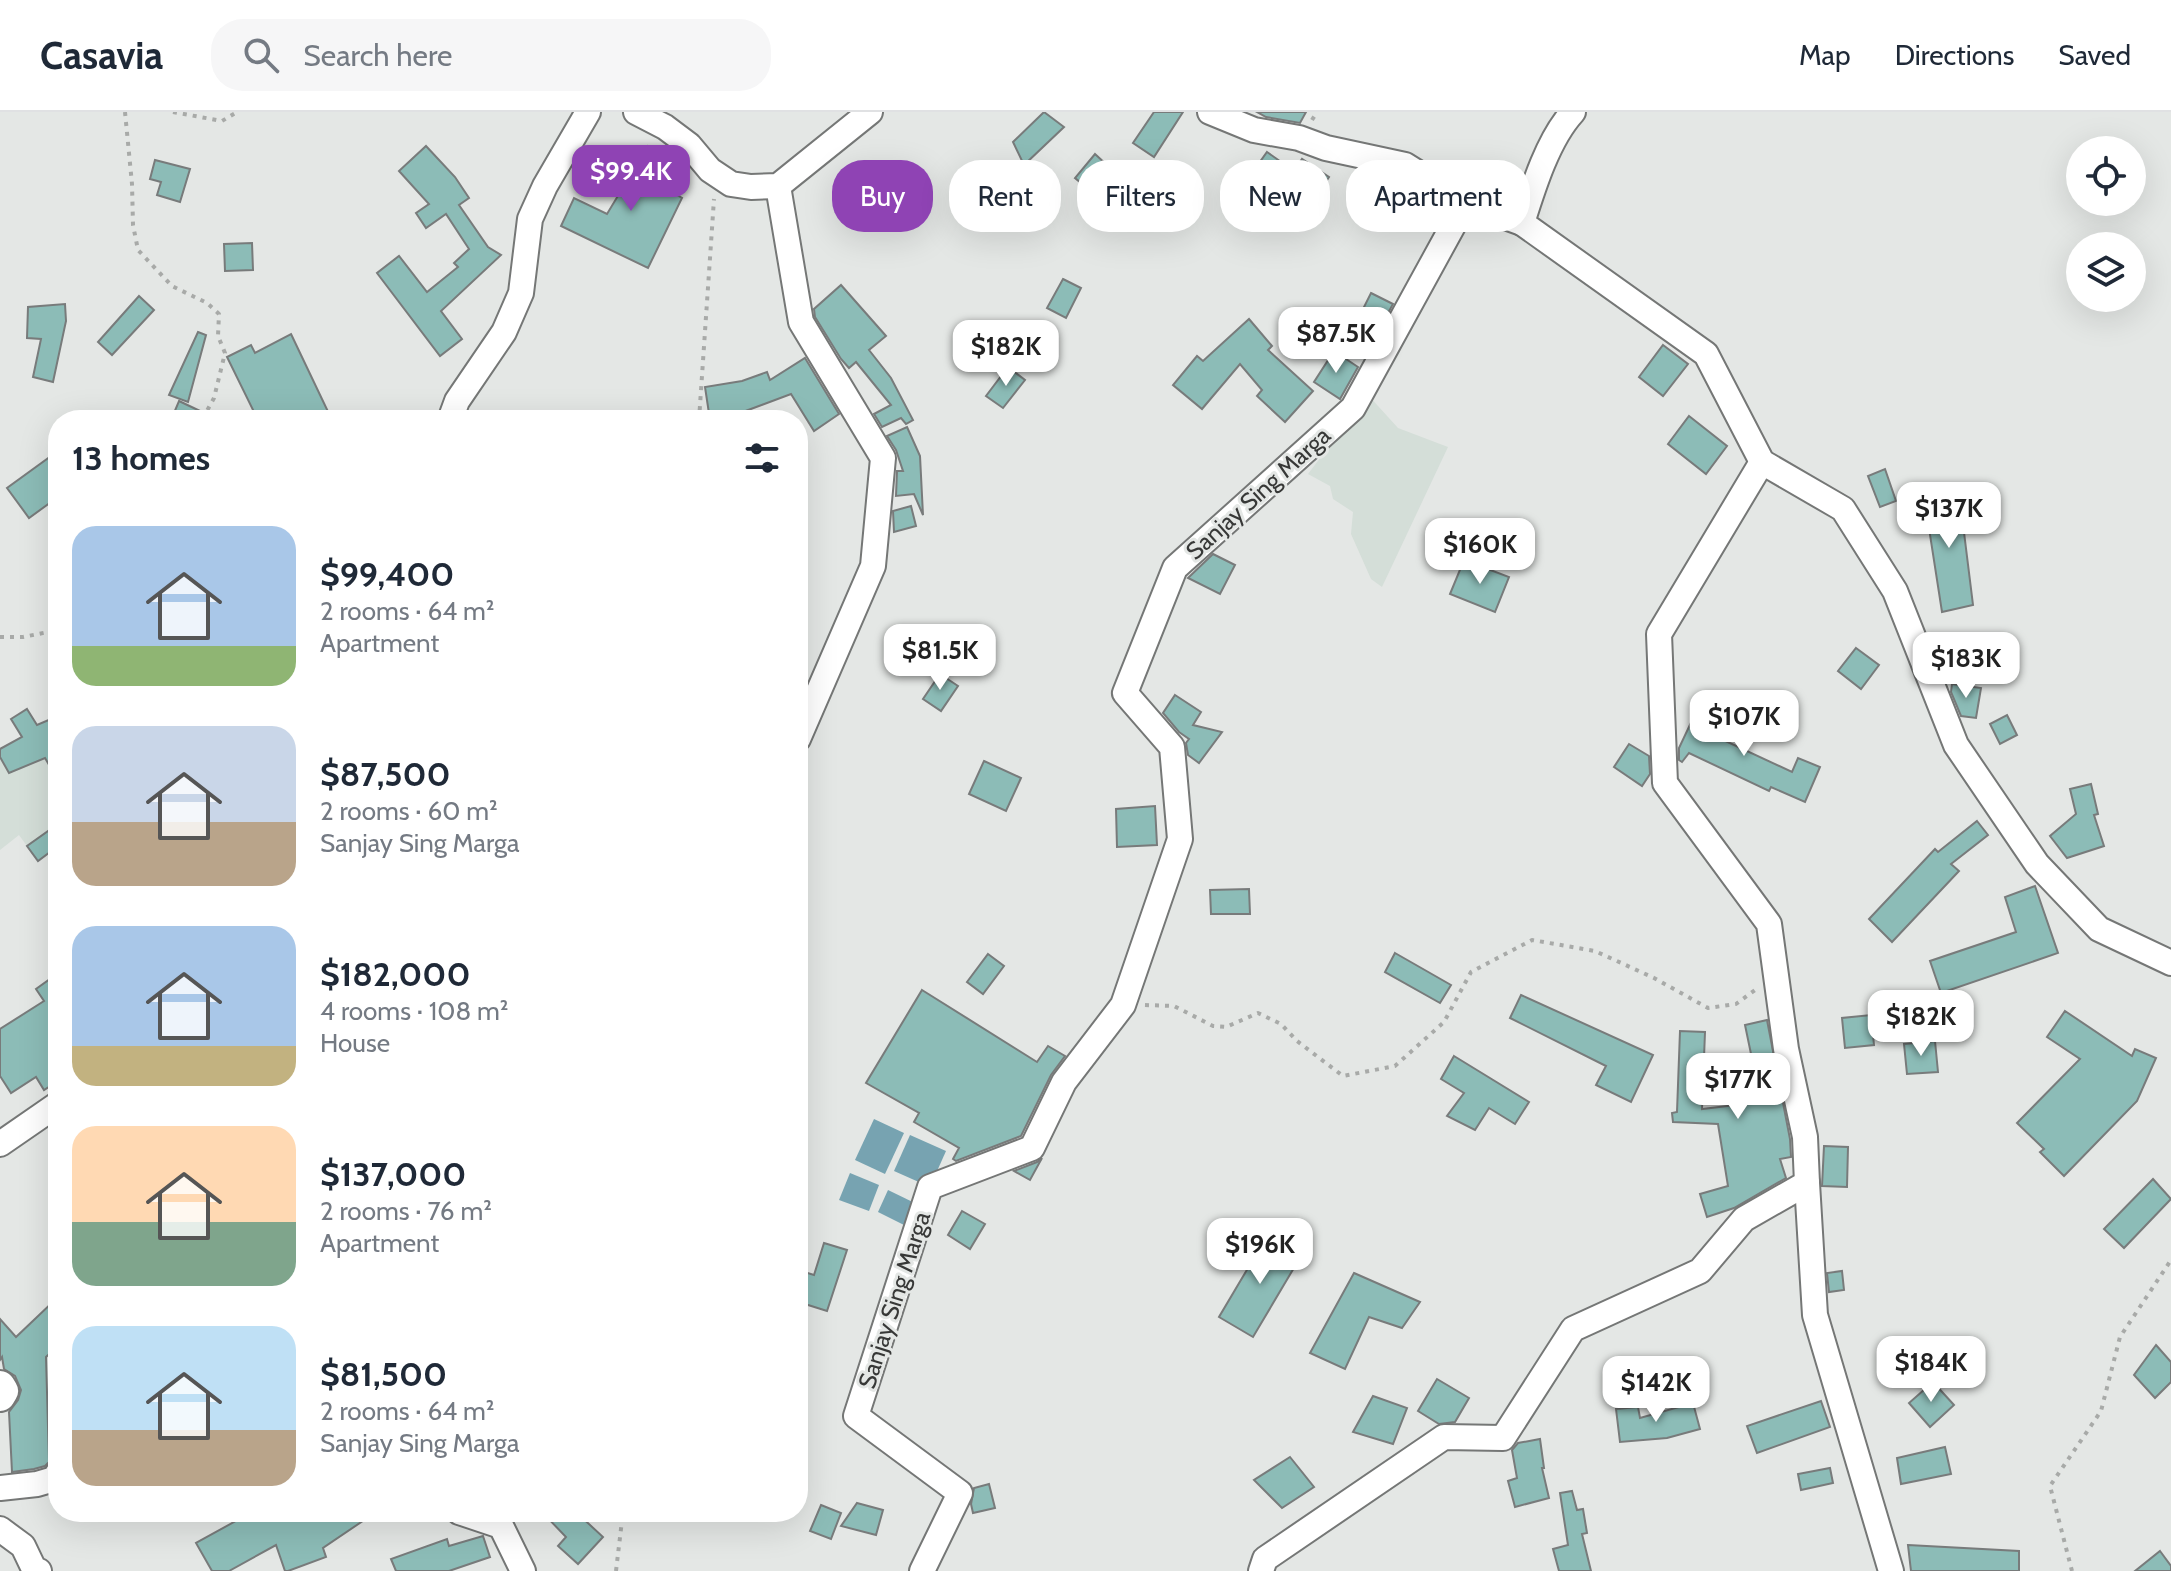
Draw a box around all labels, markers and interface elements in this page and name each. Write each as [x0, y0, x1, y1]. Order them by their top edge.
search box [211, 19, 771, 91]
text: Casavia [40, 32, 163, 79]
icon: search [239, 33, 283, 77]
text: Search here [303, 37, 452, 74]
text: Map [1799, 38, 1851, 72]
text: Directions [1895, 38, 2014, 72]
text: Saved [2058, 38, 2131, 72]
map controls [2066, 136, 2146, 312]
button: locate [2066, 136, 2146, 216]
pin: $99.4K [566, 145, 696, 213]
text: $99.4K [590, 155, 672, 187]
chip: Buy [832, 160, 933, 232]
chip: Rent [949, 160, 1061, 232]
chip: Filters [1077, 160, 1204, 232]
chip: New [1220, 160, 1330, 232]
chip: Apartment [1346, 160, 1530, 232]
button: layers [2066, 232, 2146, 312]
pin: $87.5K [1271, 307, 1401, 375]
text: $87.5K [1296, 317, 1376, 349]
pin: $182K [950, 320, 1062, 388]
text: $182K [971, 330, 1041, 362]
street label: Sanjay Sing Marga [1180, 420, 1336, 565]
icon: filters [740, 436, 784, 480]
text: 13 homes [72, 437, 210, 479]
pin: $137K [1893, 482, 2005, 550]
text: $137K [1915, 492, 1983, 524]
pin: $160K [1424, 518, 1536, 586]
text: $160K [1443, 528, 1517, 560]
text: $99,400 [320, 553, 454, 595]
icon: home [136, 558, 232, 654]
text: 2 rooms · 64 m² [320, 595, 495, 627]
pin: $81.5K [875, 624, 1005, 692]
text: Apartment [320, 627, 439, 659]
pin: $183K [1910, 632, 2022, 700]
text: $81.5K [902, 634, 978, 666]
text: $183K [1931, 642, 2001, 674]
pin: $107K [1688, 690, 1800, 758]
text: $107K [1708, 700, 1780, 732]
text: $87,500 [320, 753, 451, 795]
icon: home [136, 758, 232, 854]
text: 2 rooms · 60 m² [320, 795, 498, 827]
text: Sanjay Sing Marga [320, 827, 519, 859]
text: $182,000 [320, 953, 470, 995]
icon: home [136, 958, 232, 1054]
pin: $182K [1865, 990, 1977, 1058]
text: 4 rooms · 108 m² [320, 995, 508, 1027]
text: $182K [1886, 1000, 1956, 1032]
text: House [320, 1027, 390, 1059]
pin: $177K [1682, 1053, 1794, 1121]
text: $177K [1704, 1063, 1772, 1095]
text: $137,000 [320, 1153, 466, 1195]
icon: home [136, 1158, 232, 1254]
text: 2 rooms · 76 m² [320, 1195, 492, 1227]
street label: Sanjay Sing Marga [852, 1208, 936, 1392]
pin: $196K [1204, 1218, 1316, 1286]
text: Apartment [320, 1227, 439, 1259]
text: $196K [1225, 1228, 1295, 1260]
pin: $184K [1875, 1336, 1987, 1404]
text: $184K [1895, 1346, 1967, 1378]
text: $81,500 [320, 1353, 447, 1395]
pin: $142K [1600, 1356, 1712, 1424]
icon: home [136, 1358, 232, 1454]
text: $142K [1621, 1366, 1691, 1398]
text: 2 rooms · 64 m² [320, 1395, 495, 1427]
text: Sanjay Sing Marga [320, 1427, 519, 1459]

